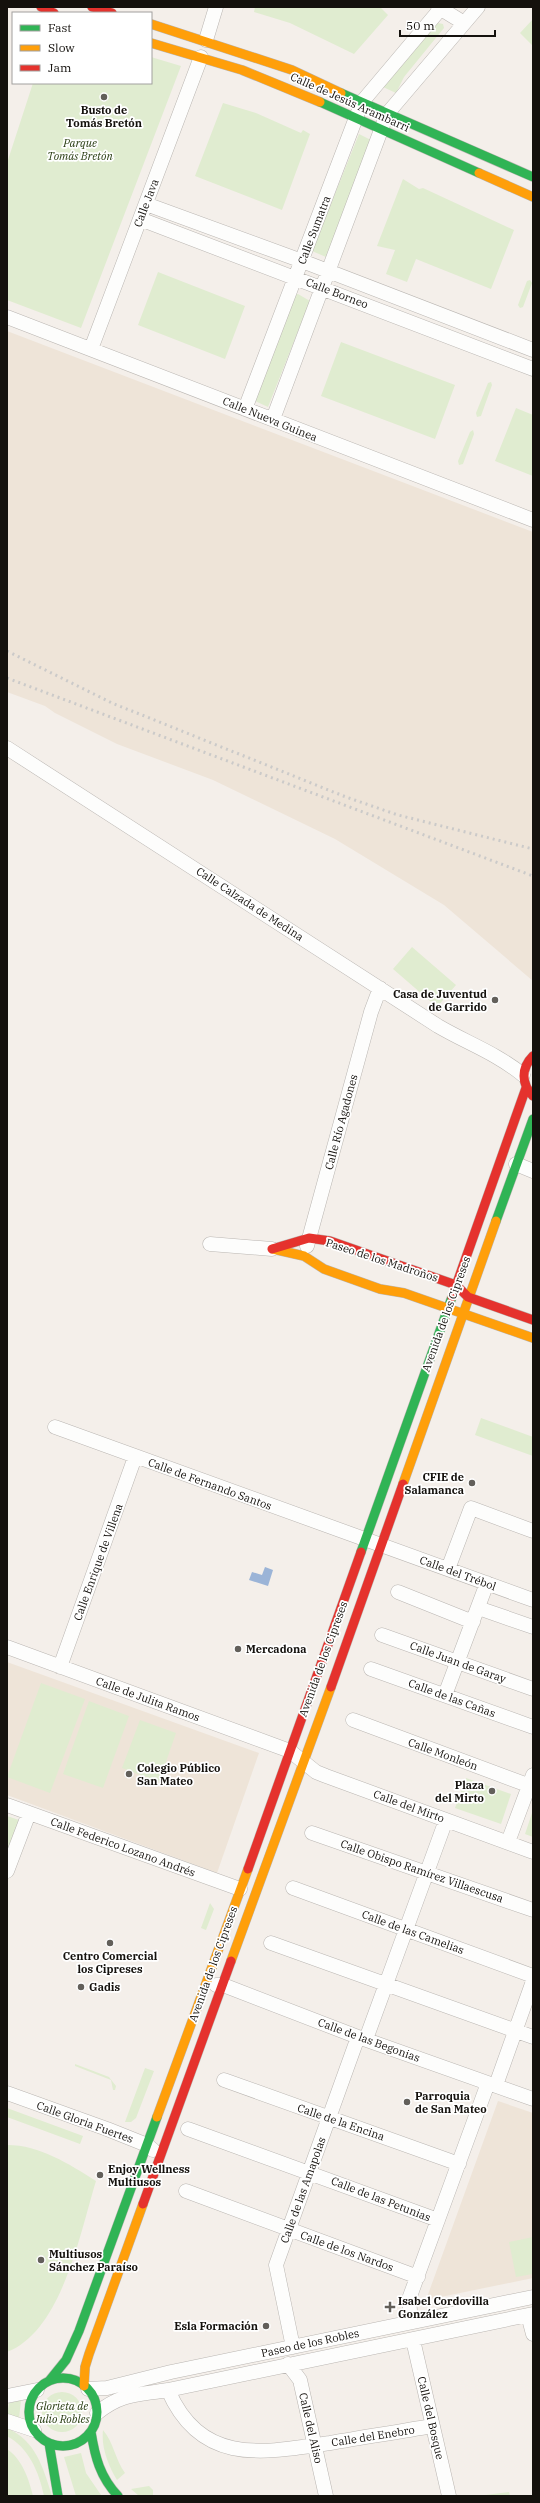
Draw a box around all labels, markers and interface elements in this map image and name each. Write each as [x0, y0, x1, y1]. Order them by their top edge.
legend [12, 12, 152, 84]
scale bar [400, 12, 495, 38]
text: 50 m [406, 18, 435, 33]
text: Fast [48, 20, 72, 35]
text: Slow [48, 40, 75, 55]
text: Jam [48, 60, 72, 75]
street label: Calle de Jesús Arambarri [288, 69, 412, 135]
marker: Busto de Tomás Bretón [99, 92, 109, 102]
place label: Busto de Tomás Bretón [66, 103, 142, 130]
park label: Parque Tomás Bretón [47, 136, 113, 163]
street label: Calle Java [130, 177, 162, 229]
street label: Calle Sumatra [294, 194, 334, 266]
street label: Calle Borneo [304, 275, 370, 311]
street label: Calle Nueva Guinea [221, 394, 319, 444]
street label: Calle Calzada de Medina [194, 864, 306, 944]
place label: Casa de Juventud de Garrido [393, 987, 487, 1014]
marker: Casa de Juventud de Garrido [490, 995, 500, 1005]
street label: Calle Río Agadones [322, 1073, 360, 1171]
street label: Paseo de los Madroños [324, 1235, 440, 1285]
street label: Avenida de los Cipreses [419, 1254, 473, 1374]
street label: Calle de Fernando Santos [146, 1455, 274, 1513]
place label: CFIE de Salamanca [405, 1470, 464, 1497]
marker: CFIE de Salamanca [467, 1478, 477, 1488]
street label: Calle Enrique de Villena [70, 1502, 126, 1622]
street label: Calle del Trébol [418, 1553, 498, 1593]
street label: Avenida de los Cipreses [296, 1599, 350, 1719]
street label: Calle Juan de Garay [408, 1638, 508, 1686]
place label: Mercadona [246, 1642, 307, 1656]
marker: Mercadona [233, 1644, 243, 1654]
street label: Calle de Julita Ramos [94, 1674, 202, 1724]
street label: Calle de las Cañas [406, 1676, 498, 1720]
street label: Calle Monleón [406, 1735, 480, 1773]
place label: Colegio Público San Mateo [137, 1761, 220, 1788]
marker: Colegio Público San Mateo [124, 1769, 134, 1779]
place label: Plaza del Mirto [435, 1778, 484, 1805]
marker: Plaza del Mirto [487, 1786, 497, 1796]
street label: Calle del Mirto [372, 1787, 446, 1825]
street label: Calle Federico Lozano Andrés [49, 1814, 197, 1880]
street label: Calle Obispo Ramírez Villaescusa [339, 1836, 505, 1906]
street label: Avenida de los Cipreses [186, 1904, 240, 2024]
street label: Calle de las Camelias [360, 1907, 466, 1957]
marker: Centro Comercial los Cipreses [105, 1938, 115, 1948]
place label: Centro Comercial los Cipreses [63, 1949, 158, 1976]
place label: Gadis [89, 1980, 121, 1994]
marker: Gadis [76, 1982, 86, 1992]
street label: Calle de las Begonias [316, 2015, 422, 2065]
place label: Parroquia de San Mateo [415, 2089, 487, 2116]
marker: Parroquia de San Mateo [402, 2097, 412, 2107]
street label: Calle Gloria Fuertes [35, 2098, 135, 2146]
street label: Calle de la Encina [296, 2101, 386, 2143]
street label: Calle de las Amapolas [277, 2135, 329, 2245]
place label: Enjoy Wellness Multiusos [108, 2162, 190, 2189]
marker: Enjoy Wellness Multiusos [95, 2170, 105, 2180]
street label: Calle de las Petunias [329, 2174, 433, 2224]
street label: Calle de los Nardos [298, 2228, 396, 2274]
place label: Multiusos Sánchez Paraíso [49, 2247, 138, 2274]
marker: Multiusos Sánchez Paraíso [36, 2255, 46, 2265]
place label: Isabel Cordovilla González [398, 2294, 489, 2321]
marker: Isabel Cordovilla González [385, 2302, 395, 2312]
place label: Esla Formación [174, 2319, 258, 2333]
marker: Esla Formación [261, 2321, 271, 2331]
street label: Paseo de los Robles [260, 2326, 360, 2360]
street label: Calle del Bosque [415, 2375, 447, 2461]
street label: Calle del Aliso [296, 2391, 326, 2465]
park label: Glorieta de Julio Robles [33, 2399, 90, 2426]
street label: Calle del Enebro [330, 2423, 416, 2449]

